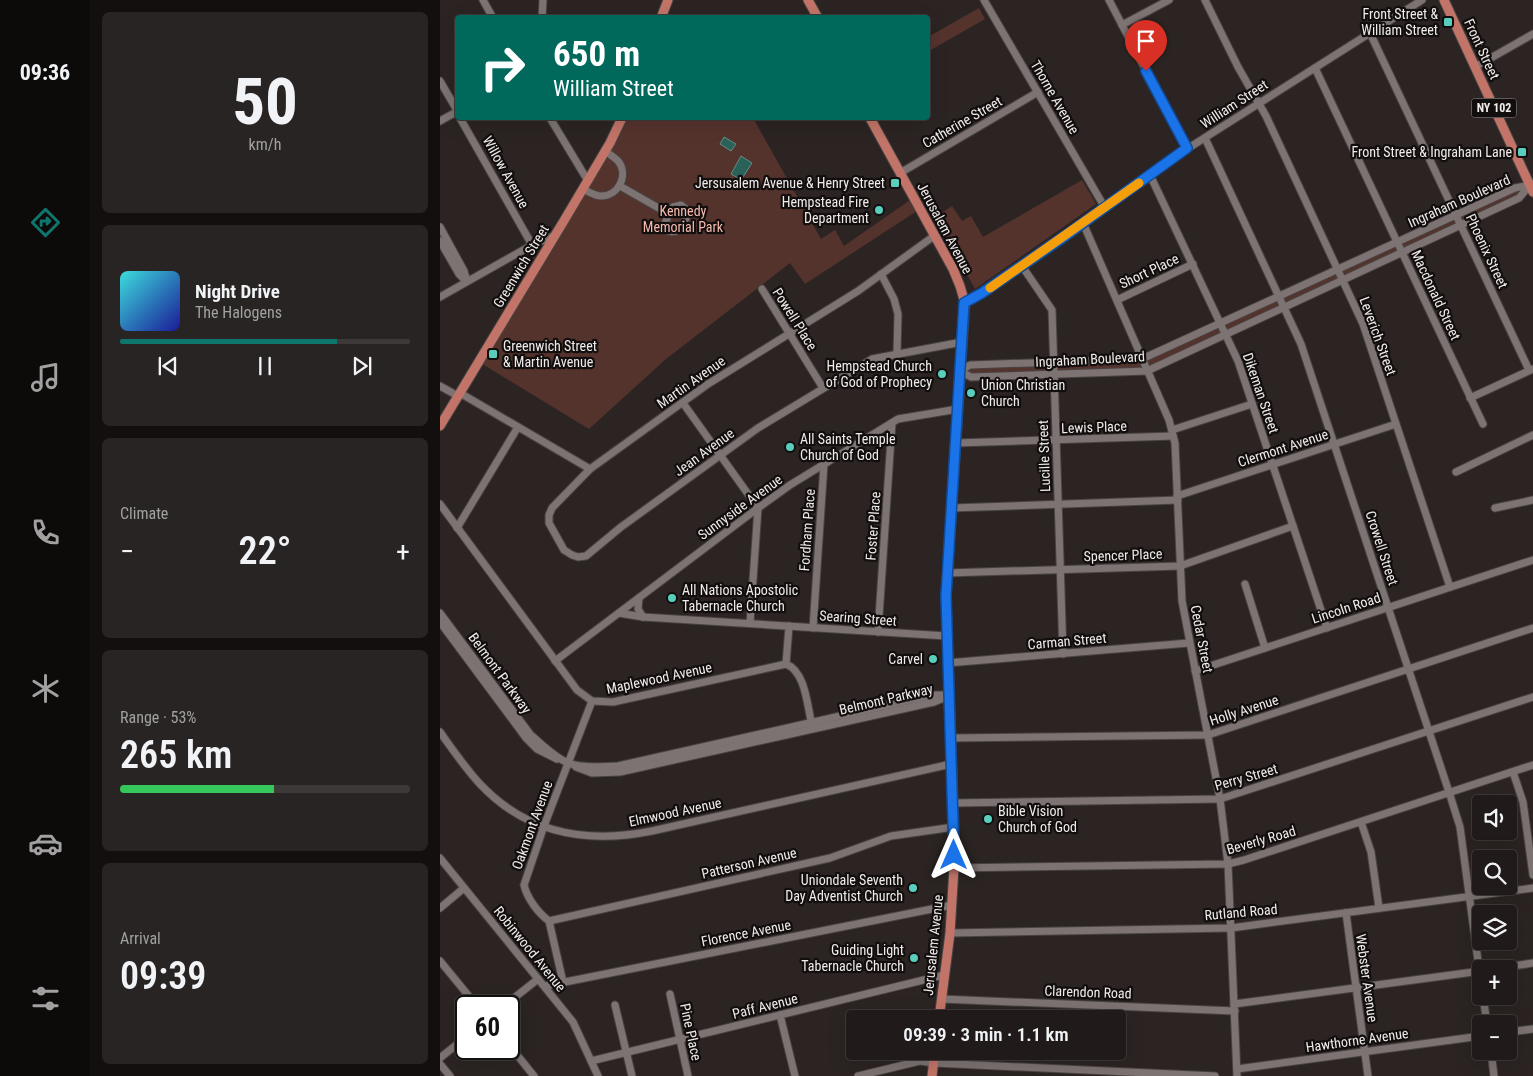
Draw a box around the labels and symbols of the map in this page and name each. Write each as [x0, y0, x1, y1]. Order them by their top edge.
place label: Front Street & William Street [1361, 6, 1438, 38]
marker: Front Street & William Street [1442, 16, 1454, 28]
street label: Front Street [1461, 16, 1503, 82]
pin [1125, 20, 1167, 71]
street label: Thorne Avenue [1028, 57, 1083, 137]
street label: William Street [1197, 76, 1271, 132]
street label: Catherine Street [919, 93, 1005, 151]
road number: NY 102 [1472, 99, 1516, 118]
street label: Willow Avenue [480, 133, 533, 211]
place label: Front Street & Ingraham Lane [1351, 144, 1512, 160]
marker: Front Street & Ingraham Lane [1516, 146, 1528, 158]
street label: Ingraham Boulevard [1406, 171, 1512, 231]
place label: Jersusalem Avenue & Henry Street [695, 175, 885, 191]
marker: Jersusalem Avenue & Henry Street [889, 177, 901, 189]
street label: Jerusalem Avenue [914, 180, 976, 277]
place label: Hempstead Fire Department [782, 194, 869, 226]
park label: Kennedy Memorial Park [643, 203, 724, 235]
marker: Hempstead Fire Department [873, 204, 885, 216]
street label: Phoenix Street [1463, 211, 1511, 291]
street label: Greenwich Street [490, 222, 552, 310]
street label: Macdonald Street [1408, 247, 1464, 343]
street label: Short Place [1117, 250, 1182, 292]
street label: Powell Place [769, 285, 821, 354]
street label: Leverich Street [1356, 295, 1400, 377]
place label: Greenwich Street & Martin Avenue [503, 338, 597, 370]
marker: Greenwich Street & Martin Avenue [487, 348, 499, 360]
street label: Ingraham Boulevard [1035, 348, 1145, 370]
street label: Dikeman Street [1240, 351, 1282, 435]
street label: Martin Avenue [654, 352, 729, 411]
place label: Hempstead Church of God of Prophecy [826, 358, 932, 390]
marker: Hempstead Church of God of Prophecy [936, 368, 948, 380]
place label: Union Christian Church [981, 377, 1065, 409]
marker: Union Christian Church [965, 387, 977, 399]
street label: Lewis Place [1061, 418, 1128, 436]
street label: Lucille Street [1035, 420, 1053, 492]
street label: Jean Avenue [671, 425, 738, 479]
street label: Clermont Avenue [1236, 426, 1331, 470]
place label: All Saints Temple Church of God [800, 431, 896, 463]
marker: All Saints Temple Church of God [784, 441, 796, 453]
street label: Sunnyside Avenue [695, 471, 786, 543]
street label: Fordham Place [796, 488, 818, 572]
street label: Foster Place [863, 491, 883, 561]
street label: Crowell Street [1362, 509, 1402, 587]
street label: Spencer Place [1083, 546, 1163, 564]
place label: All Nations Apostolic Tabernacle Church [682, 582, 798, 614]
street label: Lincoln Road [1310, 589, 1382, 627]
marker: All Nations Apostolic Tabernacle Church [666, 592, 678, 604]
street label: Cedar Street [1188, 604, 1216, 674]
street label: Searing Street [819, 607, 897, 629]
street label: Belmont Parkway [465, 630, 535, 717]
street label: Carman Street [1027, 630, 1107, 652]
place label: Carvel [888, 651, 923, 667]
marker: Carvel [927, 653, 939, 665]
street label: Maplewood Avenue [605, 659, 714, 697]
street label: Belmont Parkway [838, 680, 935, 718]
street label: Holly Avenue [1208, 691, 1281, 729]
street label: Perry Street [1213, 760, 1279, 794]
street label: Oakmont Avenue [509, 778, 556, 872]
street label: Elmwood Avenue [627, 794, 723, 830]
place label: Bible Vision Church of God [998, 803, 1077, 835]
marker: Bible Vision Church of God [982, 813, 994, 825]
street label: Beverly Road [1225, 822, 1297, 858]
position arrow [927, 828, 979, 880]
street label: Patterson Avenue [700, 844, 799, 882]
place label: Uniondale Seventh Day Adventist Church [785, 872, 903, 904]
marker: Uniondale Seventh Day Adventist Church [907, 882, 919, 894]
street label: Jerusalem Avenue [920, 893, 946, 996]
street label: Rutland Road [1204, 901, 1278, 923]
street label: Robinwood Avenue [491, 903, 570, 995]
street label: Florence Avenue [700, 916, 793, 950]
street label: Webster Avenue [1353, 933, 1381, 1024]
place label: Guiding Light Tabernacle Church [801, 942, 904, 974]
marker: Guiding Light Tabernacle Church [908, 952, 920, 964]
street label: Clarendon Road [1044, 982, 1132, 1002]
street label: Paff Avenue [731, 990, 800, 1022]
speed limit sign: 60 [455, 995, 520, 1060]
street label: Pine Place [677, 1002, 705, 1063]
street label: Hawthorne Avenue [1305, 1025, 1410, 1055]

